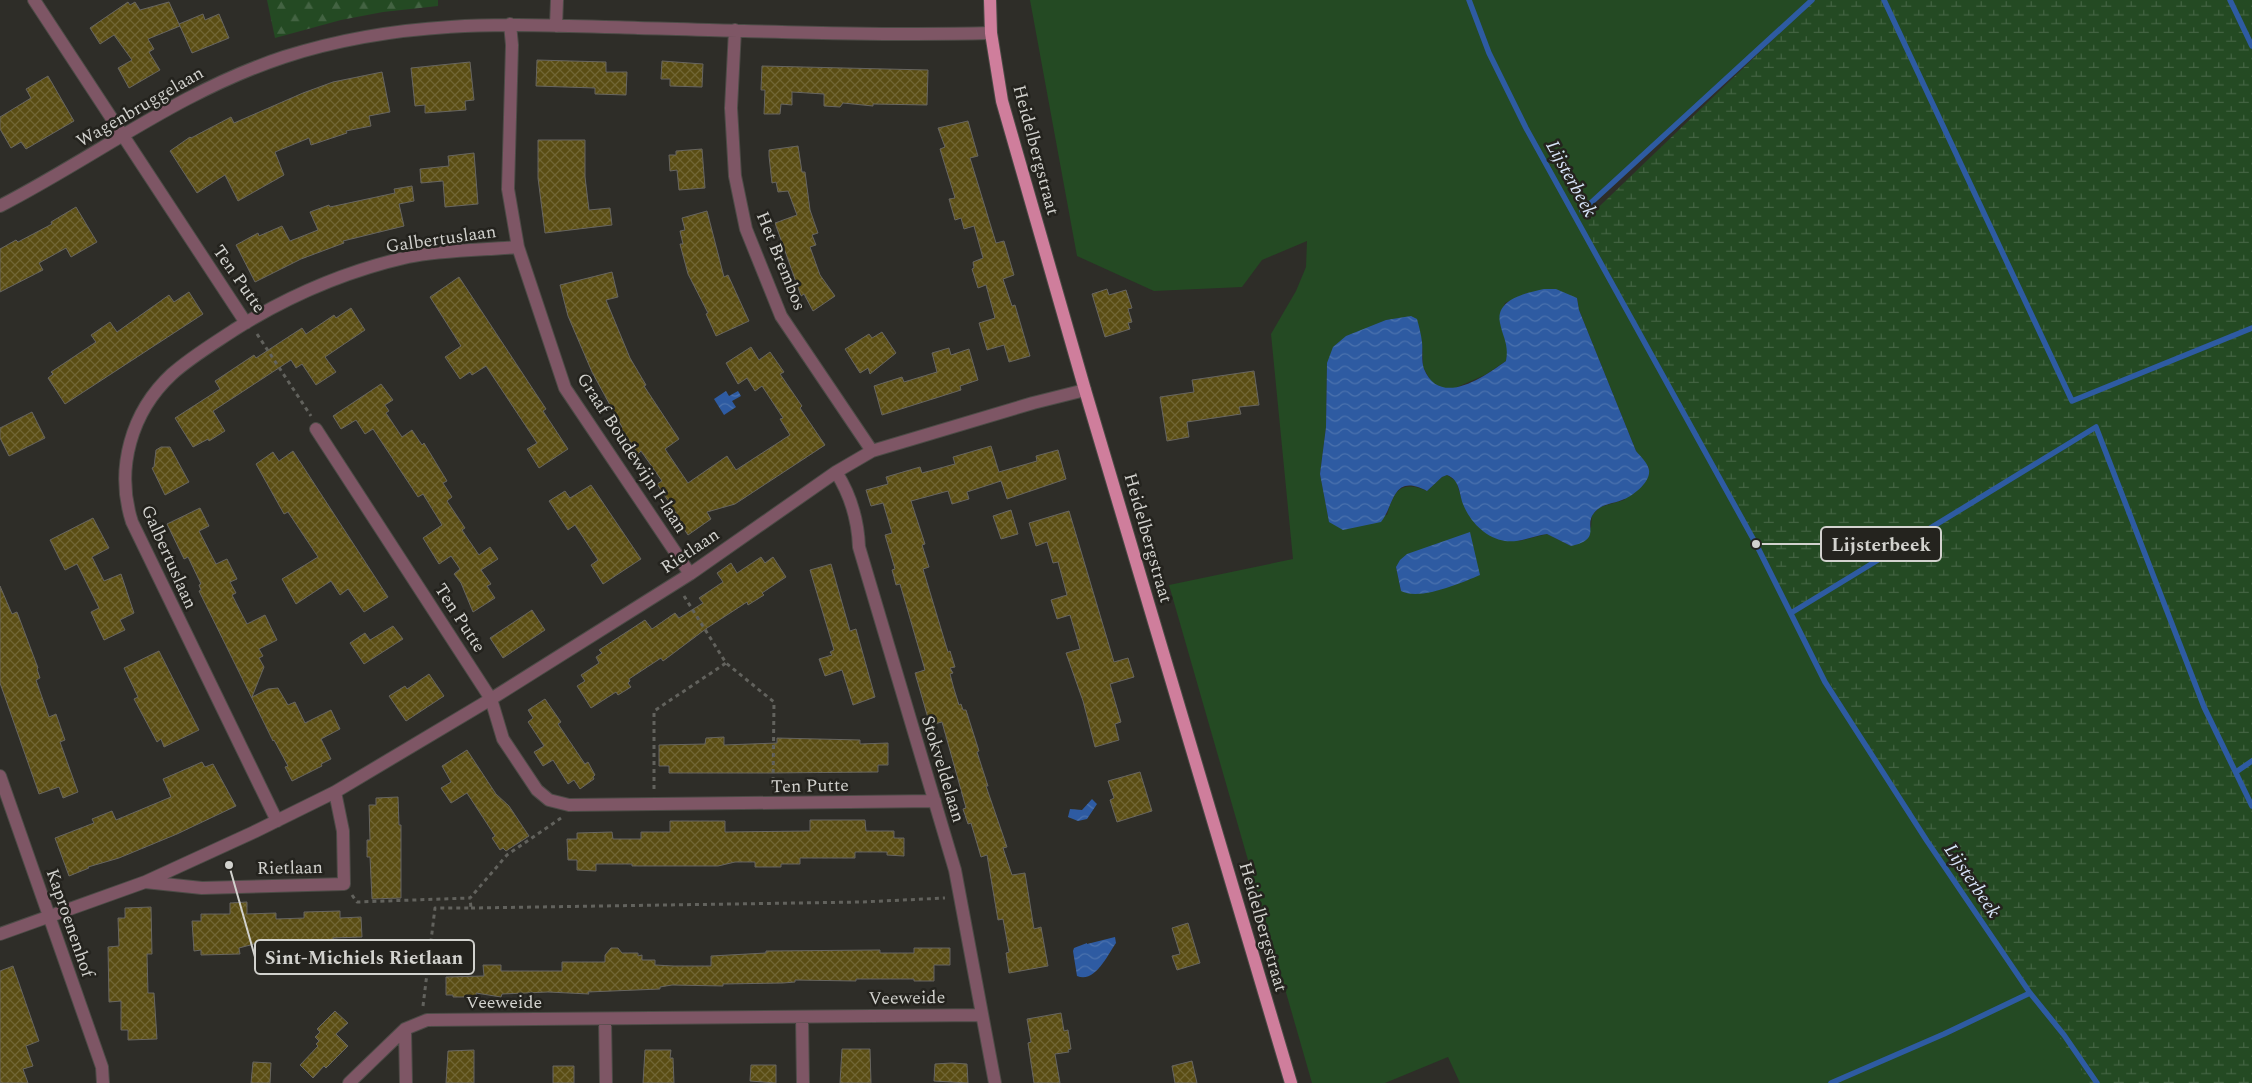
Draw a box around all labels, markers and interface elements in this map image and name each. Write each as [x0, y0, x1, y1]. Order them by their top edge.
street label: Wagenbruggelaan [71, 60, 209, 154]
street label: Heidelbergstraat [1006, 82, 1066, 218]
water label: Lijsterbeek [1538, 135, 1604, 223]
street label: Het Brembos [749, 207, 813, 315]
street label: Galbertuslaan [384, 218, 498, 260]
street label: Ten Putte [206, 239, 272, 319]
street label: Graaf Boudewijn I-laan [570, 367, 694, 539]
street label: Heidelbergstraat [1117, 470, 1179, 606]
street label: Galbertuslaan [134, 501, 204, 613]
street label: Rietlaan [655, 521, 725, 581]
callout: Lijsterbeek [1821, 527, 1941, 561]
text: Lijsterbeek [1831, 531, 1931, 560]
street label: Ten Putte [427, 578, 493, 658]
street label: Stokveldelaan [914, 712, 972, 826]
street label: Ten Putte [771, 772, 849, 800]
water label: Lijsterbeek [1936, 838, 2008, 924]
street label: Rietlaan [257, 854, 323, 882]
street label: Heidelbergstraat [1232, 859, 1294, 995]
street label: Kaproenenhof [39, 865, 102, 983]
callout: Sint-Michiels Rietlaan [255, 940, 474, 974]
text: Sint-Michiels Rietlaan [265, 944, 464, 973]
street label: Veeweide [869, 984, 945, 1012]
street label: Veeweide [466, 989, 542, 1016]

